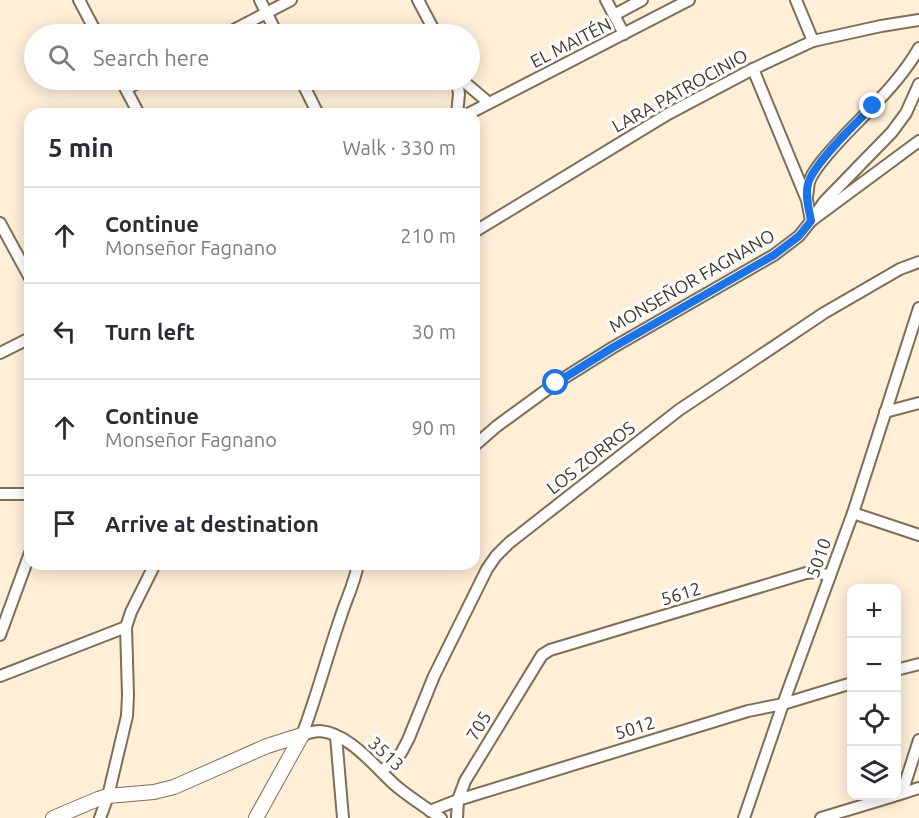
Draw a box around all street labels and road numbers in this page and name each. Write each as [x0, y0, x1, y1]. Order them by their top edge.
street label: EL MAITÉN [526, 12, 614, 71]
street label: LARA PATROCINIO [608, 45, 751, 136]
street label: MONSEÑOR FAGNANO [605, 224, 778, 336]
street label: LOS ZORROS [543, 417, 638, 498]
street label: 5010 [802, 535, 834, 580]
street label: 5612 [658, 578, 703, 609]
street label: 705 [462, 707, 495, 744]
street label: 5012 [612, 712, 657, 743]
street label: 3513 [365, 732, 408, 774]

